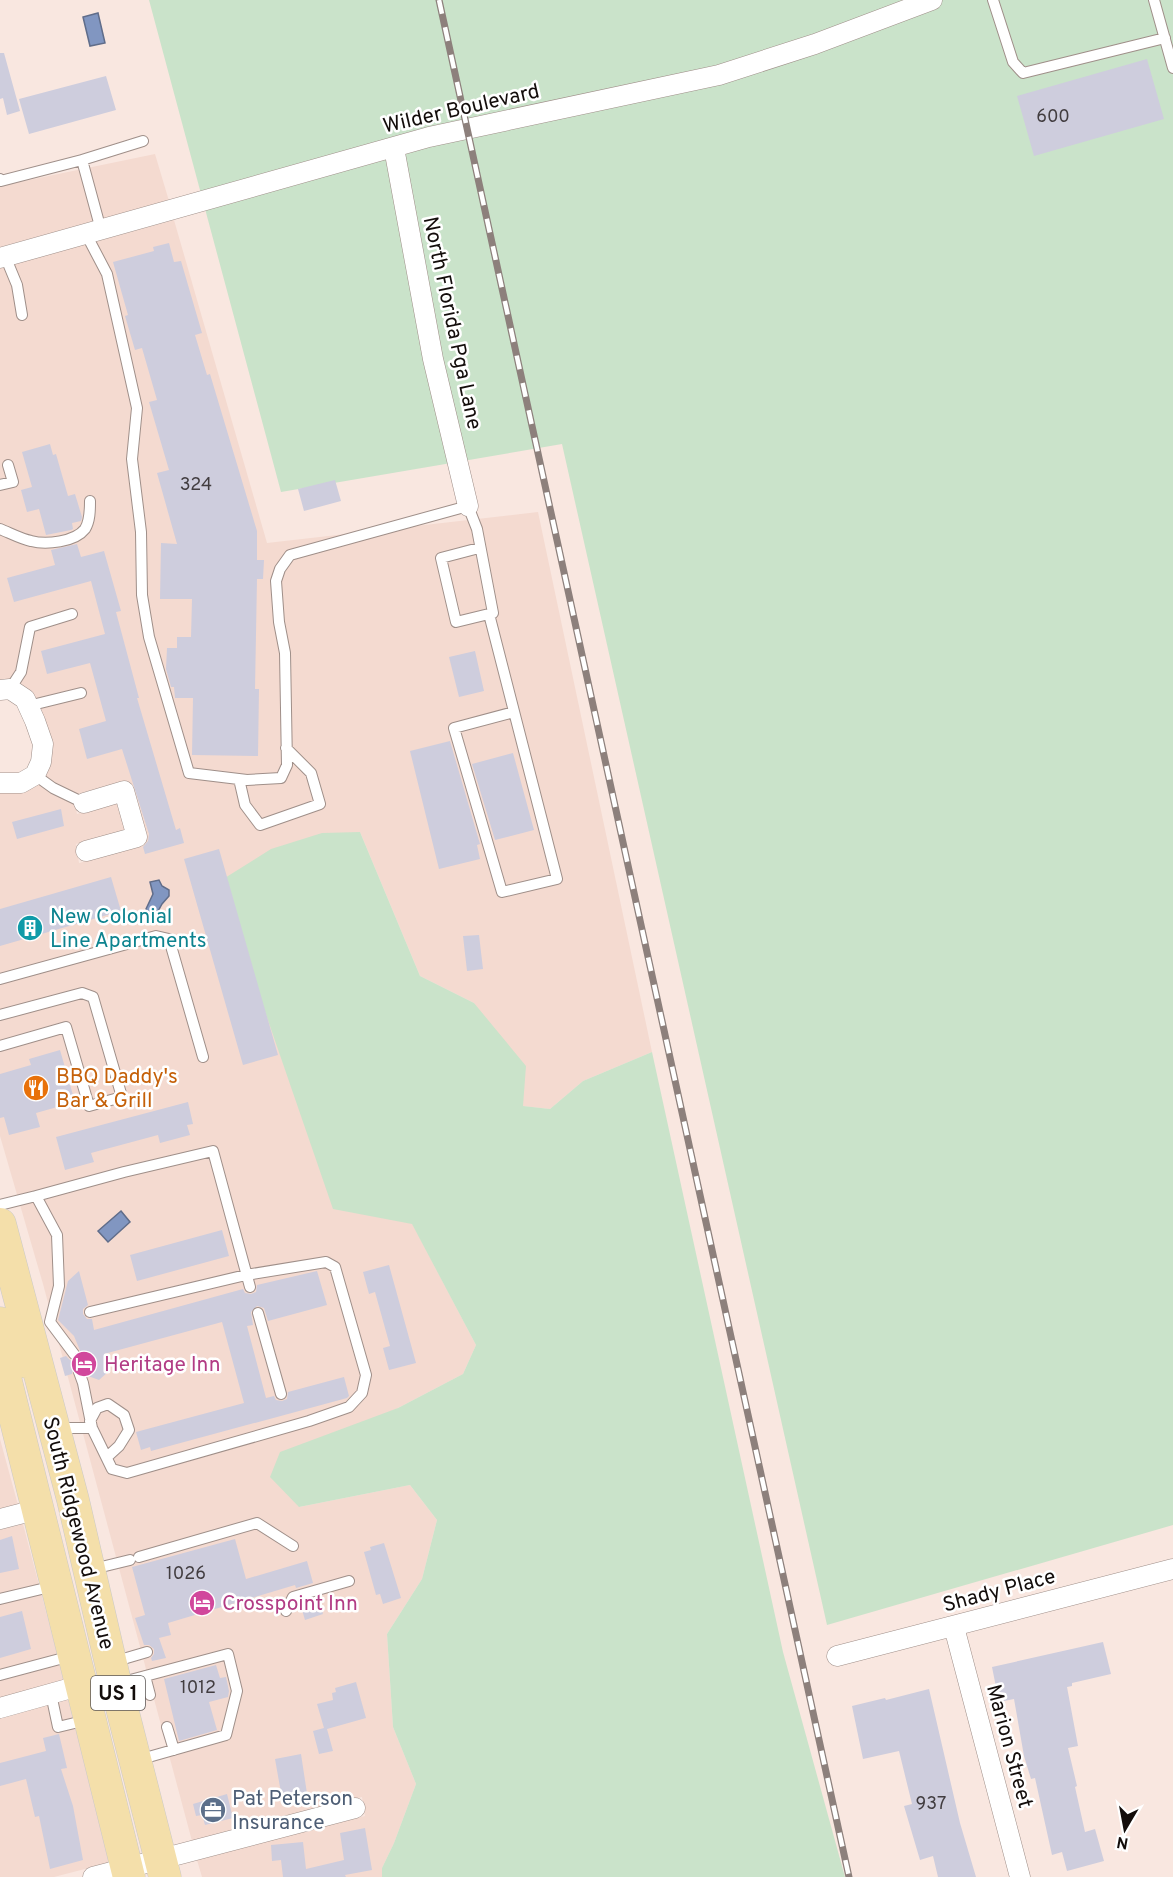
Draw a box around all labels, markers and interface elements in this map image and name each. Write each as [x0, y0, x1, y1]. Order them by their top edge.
street label: Wilder Boulevard [380, 78, 542, 141]
house number: 600 [1036, 106, 1070, 129]
street label: North Florida Pga Lane [416, 214, 487, 432]
house number: 324 [180, 474, 212, 497]
place label: New Colonial Line Apartments [50, 904, 207, 955]
building icon: New Colonial Line Apartments [15, 913, 45, 943]
place label: BBQ Daddy's Bar & Grill [56, 1064, 178, 1115]
restaurant icon: BBQ Daddy's Bar & Grill [21, 1073, 51, 1103]
hotel icon: Heritage Inn [69, 1349, 99, 1379]
place label: Heritage Inn [104, 1352, 221, 1379]
street label: South Ridgewood Avenue [36, 1414, 120, 1653]
house number: 1026 [166, 1563, 206, 1586]
street label: Shady Place [940, 1563, 1059, 1619]
hotel icon: Crosspoint Inn [187, 1588, 217, 1618]
place label: Crosspoint Inn [222, 1591, 358, 1618]
road number: US 1 [91, 1676, 145, 1710]
house number: 1012 [180, 1677, 216, 1700]
street label: Marion Street [979, 1681, 1038, 1811]
place label: Pat Peterson Insurance [232, 1786, 353, 1837]
house number: 937 [916, 1793, 946, 1816]
office icon: Pat Peterson Insurance [198, 1795, 228, 1825]
north arrow [1095, 1799, 1155, 1859]
text: N [1115, 1831, 1130, 1853]

